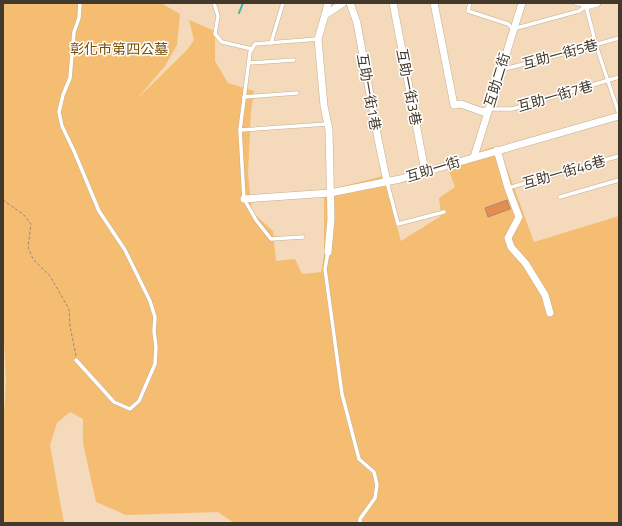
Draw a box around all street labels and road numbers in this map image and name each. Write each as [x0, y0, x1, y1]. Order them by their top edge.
street label: 互助一街5巷 [520, 33, 600, 74]
street label: 互助一街3巷 [392, 47, 427, 127]
street label: 互助二街 [478, 50, 515, 110]
street label: 互助一街1巷 [352, 52, 387, 132]
street label: 互助一街7巷 [515, 75, 595, 116]
street label: 互助一街 [403, 150, 463, 187]
street label: 互助一街46巷 [520, 150, 608, 193]

